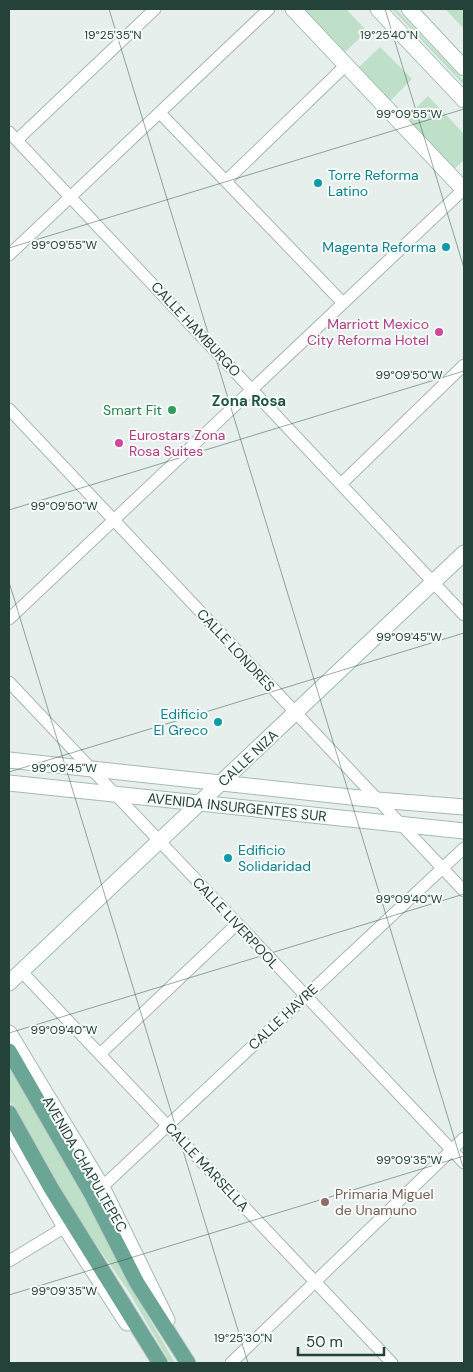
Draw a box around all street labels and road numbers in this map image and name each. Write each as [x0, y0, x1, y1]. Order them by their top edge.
street label: CALLE HAMBURGO [147, 278, 245, 380]
street label: CALLE LONDRES [193, 605, 279, 695]
street label: CALLE NIZA [214, 726, 282, 790]
street label: AVENIDA INSURGENTES SUR [147, 789, 327, 825]
street label: CALLE LIVERPOOL [189, 873, 283, 973]
street label: CALLE HAVRE [244, 980, 322, 1054]
street label: AVENIDA CHAPULTEPEC [39, 1093, 131, 1235]
street label: CALLE MARSELLA [161, 1119, 253, 1215]

